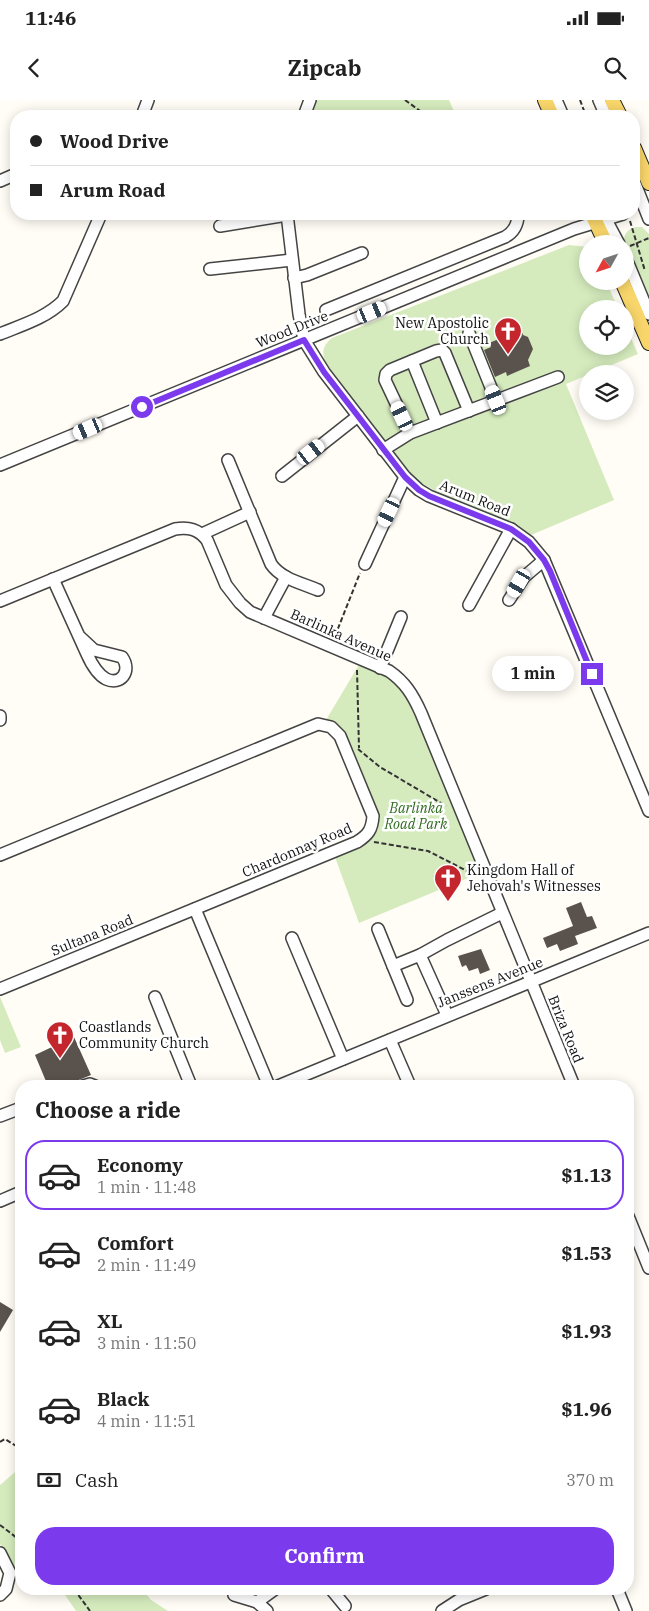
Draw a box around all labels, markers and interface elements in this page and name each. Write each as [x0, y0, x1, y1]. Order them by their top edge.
text: 11:46 [25, 6, 76, 30]
text: Zipcab [288, 53, 361, 82]
icon: back [20, 54, 48, 82]
icon: search [601, 54, 629, 82]
text: Wood Drive [60, 129, 169, 153]
text: Arum Road [60, 178, 166, 202]
north arrow [579, 235, 634, 290]
map controls [579, 235, 634, 420]
car [355, 299, 388, 325]
button: locate [579, 300, 634, 355]
street label: Wood Drive [253, 306, 331, 352]
place label: New Apostolic Church [395, 314, 489, 348]
church icon: New Apostolic Church [493, 316, 523, 355]
button: layers [579, 365, 634, 420]
car [483, 383, 508, 417]
route start [131, 396, 153, 418]
car [388, 399, 415, 433]
car [71, 416, 104, 442]
car [294, 437, 327, 467]
street label: Arum Road [437, 476, 513, 521]
car [375, 495, 402, 529]
car [505, 566, 532, 600]
street label: Barlinka Avenue [288, 605, 394, 665]
callout: 1 min [492, 656, 574, 692]
text: 1 min [511, 663, 555, 683]
route end [581, 663, 603, 685]
park label: Barlinka Road Park [384, 799, 448, 833]
street label: Chardonnay Road [239, 819, 355, 881]
place label: Kingdom Hall of Jehovah's Witnesses [467, 861, 601, 895]
church icon: Kingdom Hall of Jehovah's Witnesses [433, 863, 463, 902]
street label: Sultana Road [48, 910, 136, 960]
street label: Janssens Avenue [435, 953, 545, 1011]
street label: Briza Road [544, 993, 588, 1066]
place label: Coastlands Community Church [79, 1018, 209, 1052]
church icon: Coastlands Community Church [45, 1020, 75, 1059]
text: Choose a ride [35, 1095, 181, 1124]
icon: car [37, 1153, 82, 1198]
text: Economy [97, 1153, 183, 1177]
text: $1.13 [561, 1163, 612, 1187]
text: 1 min · 11:48 [97, 1177, 196, 1197]
icon: car [37, 1231, 82, 1276]
text: Comfort [97, 1231, 174, 1255]
text: $1.53 [561, 1241, 612, 1265]
text: 2 min · 11:49 [97, 1255, 196, 1275]
icon: car [37, 1309, 82, 1354]
text: XL [97, 1309, 123, 1333]
text: $1.93 [561, 1319, 612, 1343]
text: 3 min · 11:50 [97, 1333, 196, 1353]
icon: car [37, 1387, 82, 1432]
text: Black [97, 1387, 149, 1411]
text: $1.96 [561, 1397, 612, 1421]
text: 4 min · 11:51 [97, 1411, 196, 1431]
icon: cash [35, 1466, 63, 1494]
text: Cash [75, 1468, 119, 1492]
text: 370 m [566, 1470, 614, 1490]
button: Confirm [35, 1527, 614, 1585]

